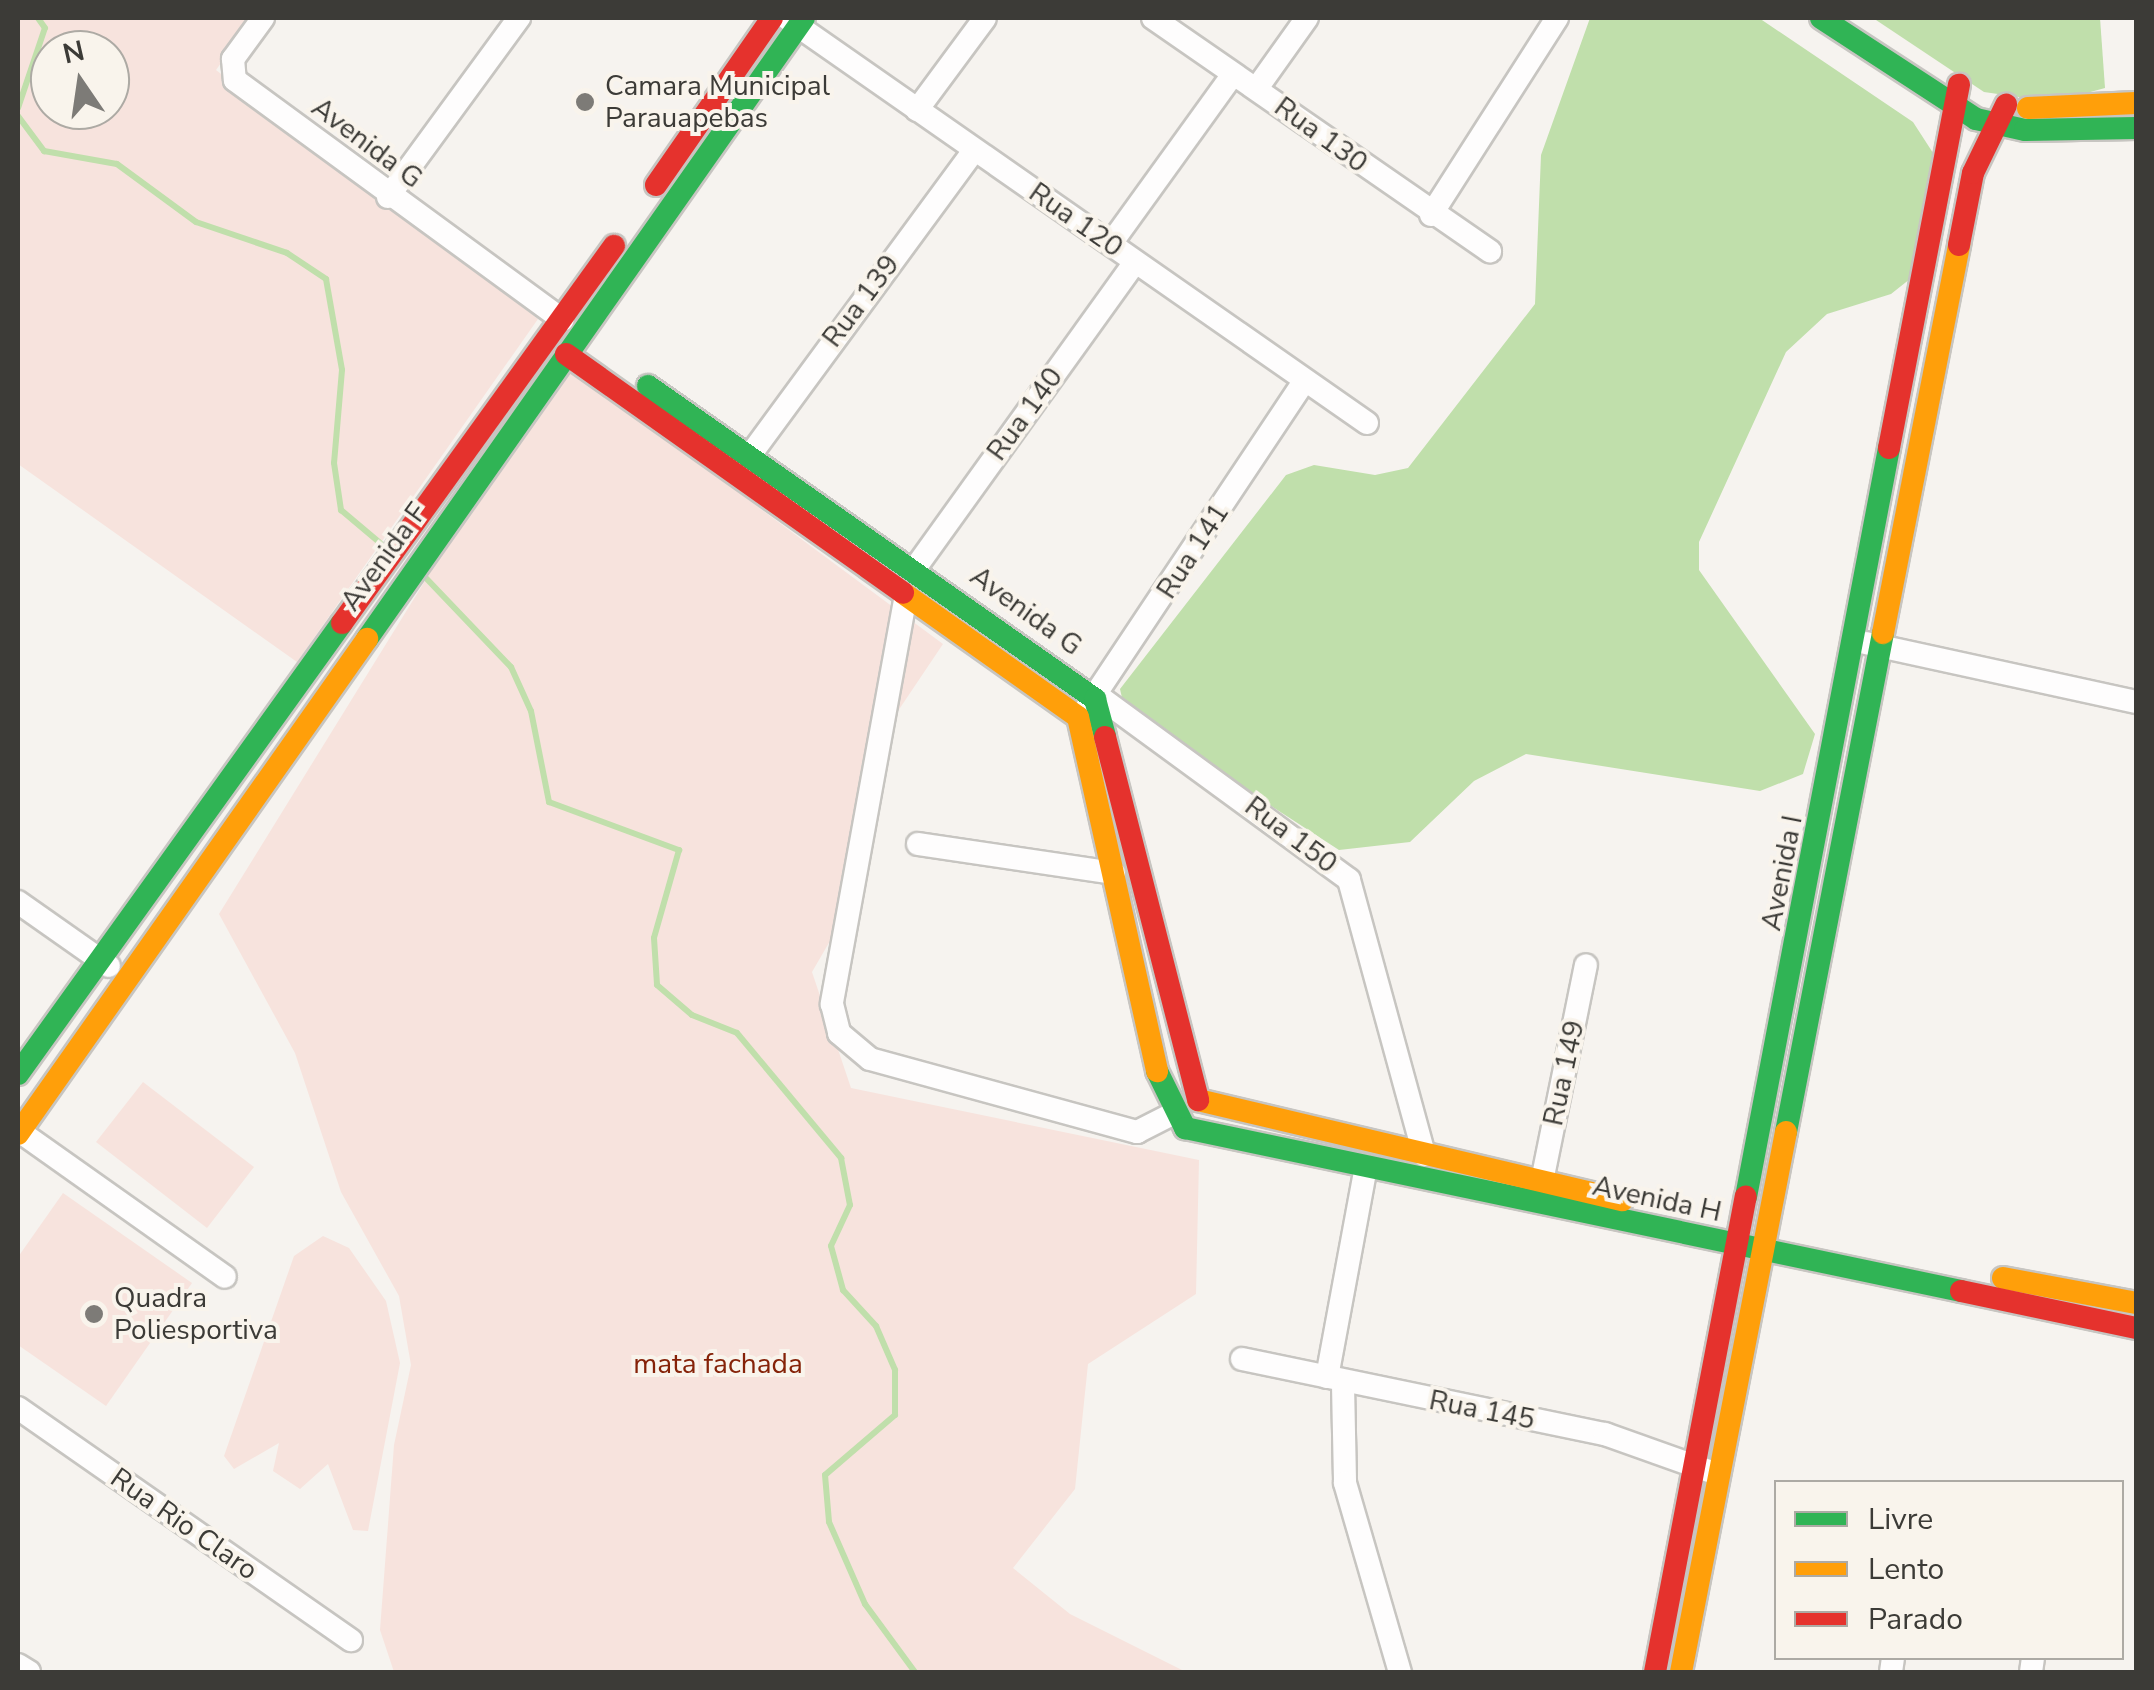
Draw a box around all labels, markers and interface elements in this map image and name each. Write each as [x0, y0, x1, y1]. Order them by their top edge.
north arrow [30, 30, 130, 130]
text: N [59, 32, 88, 74]
place label: Camara Municipal Parauapebas [605, 69, 830, 135]
street label: Rua 130 [1268, 90, 1374, 180]
street label: Avenida G [305, 91, 429, 195]
marker: Camara Municipal Parauapebas [574, 91, 596, 113]
street label: Rua 120 [1023, 176, 1129, 264]
street label: Rua 139 [815, 248, 907, 354]
street label: Rua 140 [980, 361, 1070, 467]
street label: Avenida F [334, 497, 434, 617]
street label: Rua 141 [1150, 497, 1236, 605]
street label: Avenida G [964, 559, 1088, 663]
street label: Rua 150 [1238, 789, 1344, 881]
street label: Avenida I [1754, 813, 1810, 933]
street label: Rua 149 [1536, 1017, 1592, 1129]
street label: Avenida H [1590, 1169, 1724, 1229]
place label: Quadra Poliesportiva [114, 1281, 278, 1347]
marker: Quadra Poliesportiva [83, 1303, 105, 1325]
park label: mata fachada [633, 1347, 803, 1381]
street label: Rua 145 [1426, 1383, 1538, 1437]
street label: Rua Rio Claro [104, 1461, 264, 1587]
legend [1774, 1480, 2124, 1660]
text: Livre [1868, 1499, 1933, 1540]
text: Lento [1868, 1549, 1944, 1590]
text: Parado [1868, 1599, 1963, 1640]

